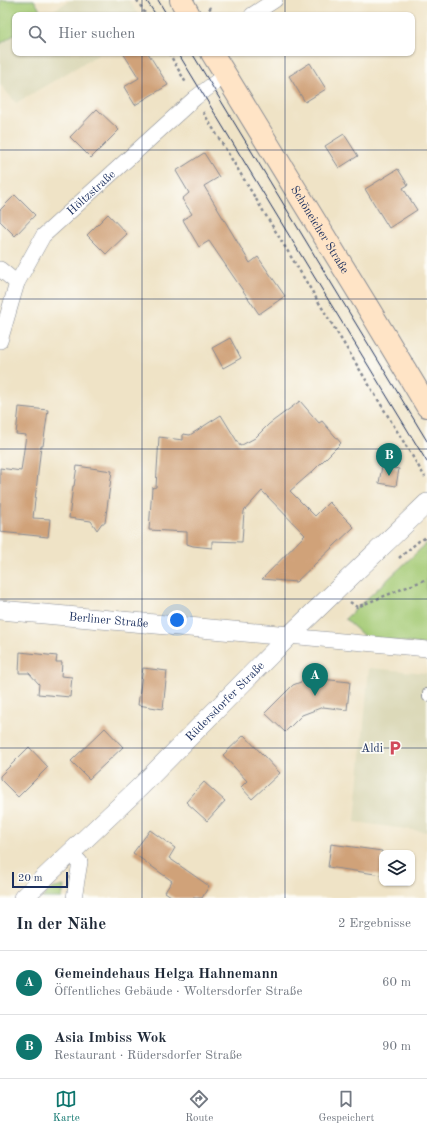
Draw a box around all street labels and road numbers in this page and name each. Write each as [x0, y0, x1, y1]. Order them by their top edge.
street label: Höltzstraße [65, 168, 118, 218]
street label: Schöneicher Straße [288, 184, 351, 276]
street label: Berliner Straße [68, 611, 149, 630]
street label: Rüdersdorfer Straße [184, 659, 267, 744]

